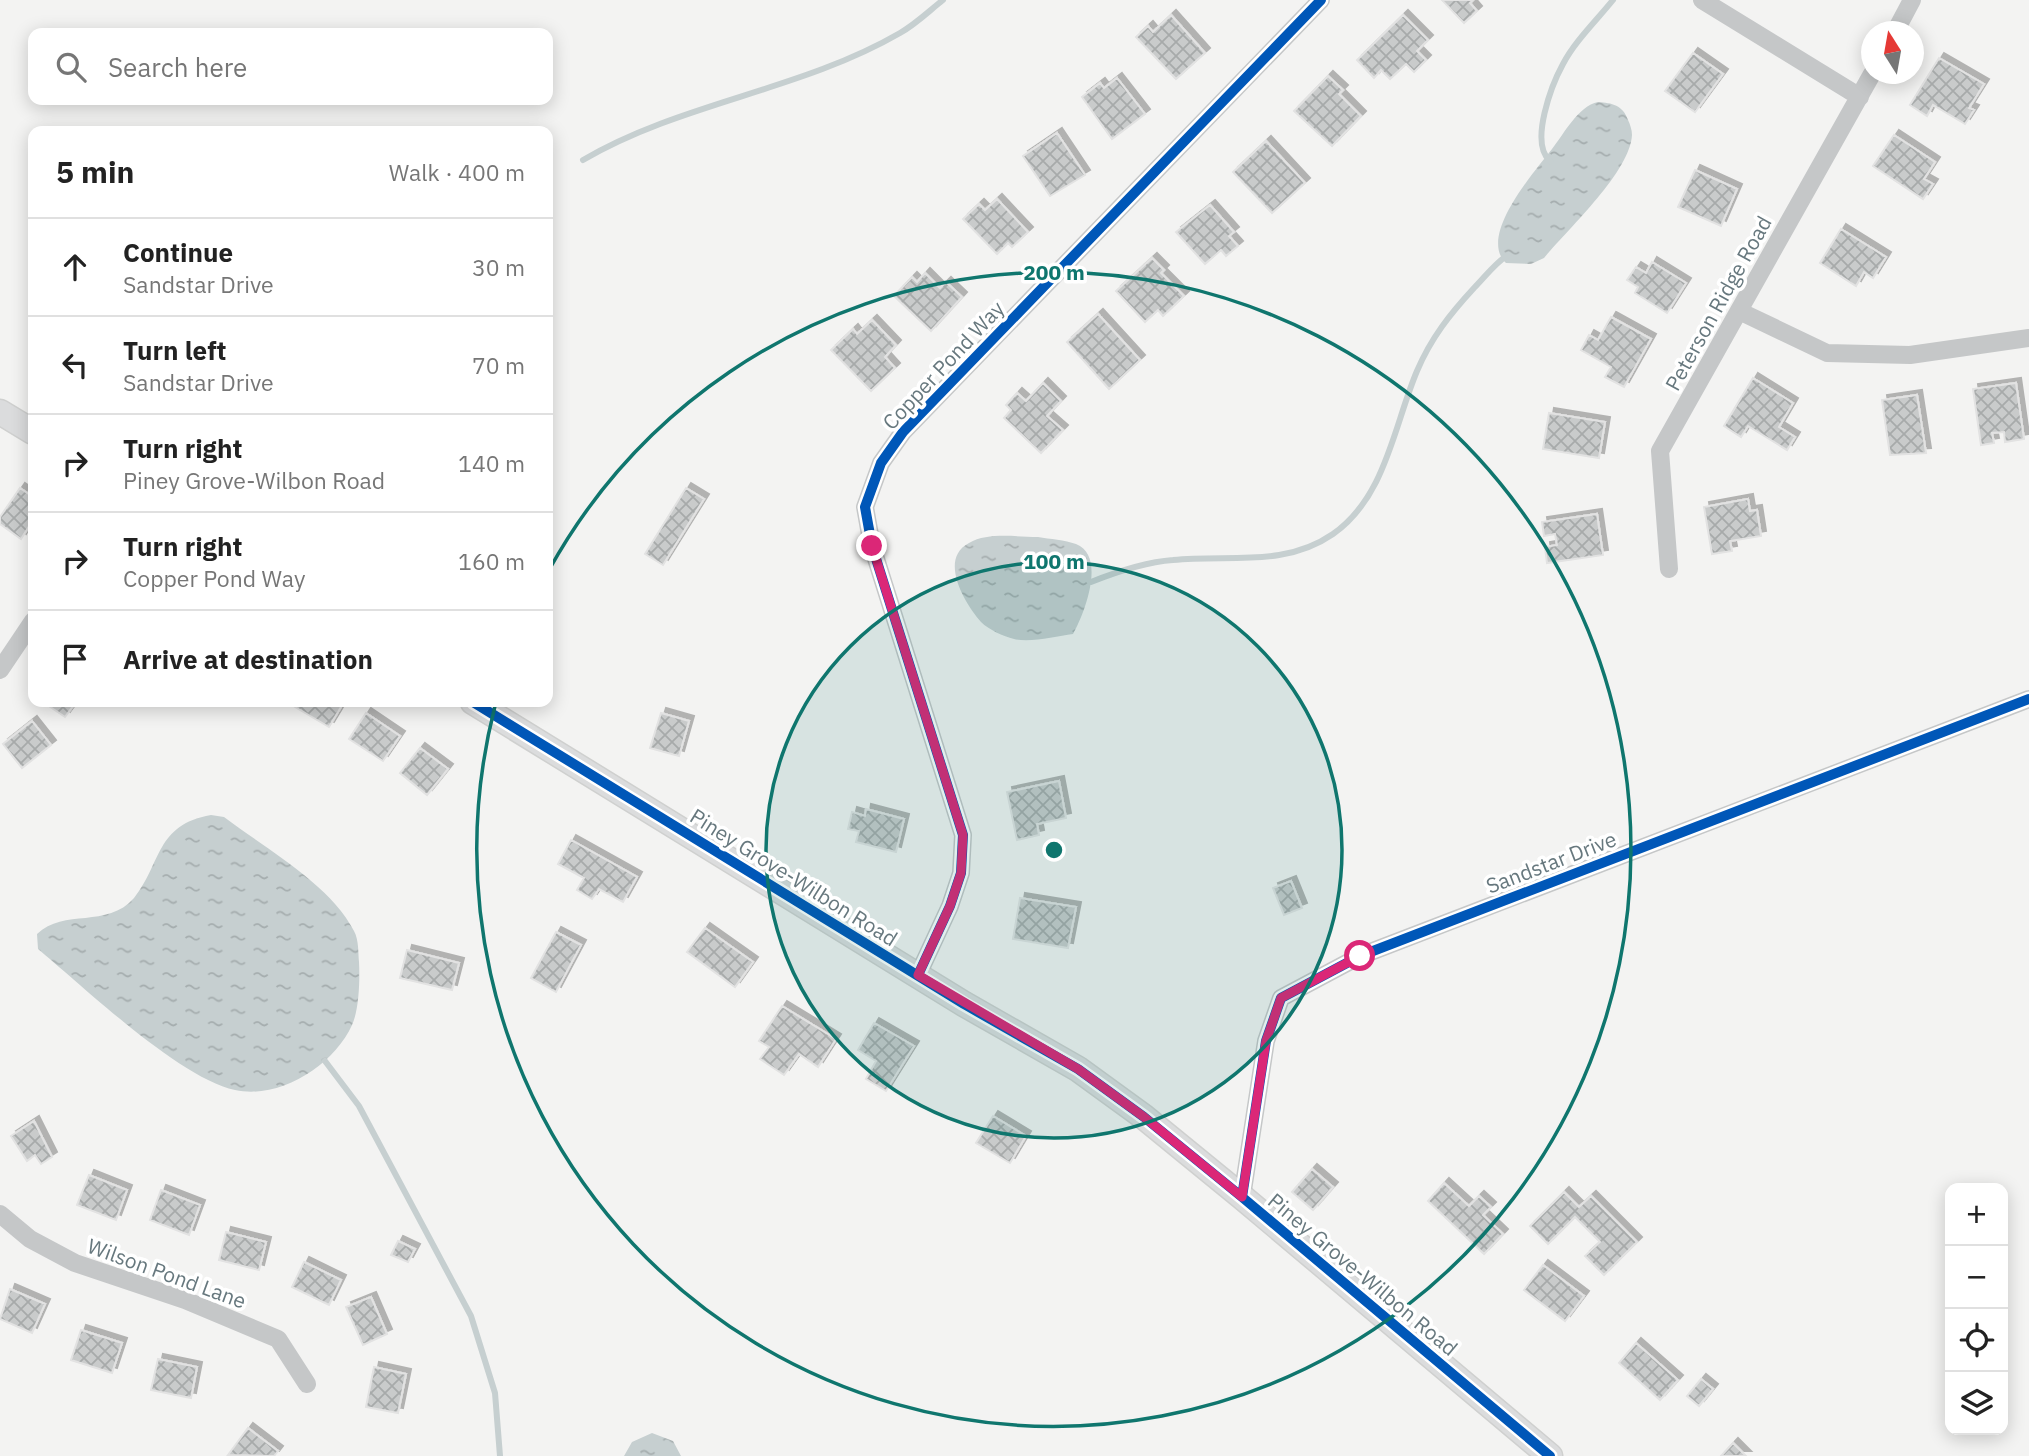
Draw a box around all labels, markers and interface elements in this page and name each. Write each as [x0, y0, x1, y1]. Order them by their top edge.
north arrow [1861, 21, 1924, 84]
search box [28, 28, 553, 105]
icon: search [52, 48, 90, 86]
text: Search here [108, 50, 247, 84]
text: 5 min [56, 152, 134, 191]
text: Walk · 400 m [389, 157, 525, 187]
street label: Peterson Ridge Road [1658, 211, 1778, 395]
text: Continue [123, 235, 233, 269]
icon: ahead [56, 248, 94, 286]
text: 30 m [472, 252, 525, 282]
text: 200 m [1023, 258, 1085, 286]
text: Sandstar Drive [123, 269, 274, 299]
street label: Copper Pond Way [876, 294, 1010, 435]
text: Turn left [123, 333, 226, 367]
icon: left [56, 346, 94, 384]
text: 70 m [472, 350, 525, 380]
text: Sandstar Drive [123, 367, 274, 397]
text: Turn right [123, 431, 242, 465]
icon: right [56, 444, 94, 482]
text: 140 m [458, 448, 525, 478]
text: Piney Grove-Wilbon Road [123, 465, 385, 495]
text: Turn right [123, 529, 242, 563]
route end [856, 530, 887, 561]
icon: right [56, 542, 94, 580]
text: 160 m [458, 546, 525, 576]
text: 100 m [1023, 547, 1085, 575]
text: Copper Pond Way [123, 563, 305, 593]
icon: arrive [56, 640, 94, 678]
text: Arrive at destination [123, 642, 373, 676]
street label: Piney Grove-Wilbon Road [685, 802, 903, 952]
street label: Sandstar Drive [1482, 824, 1620, 900]
centre of rings [1042, 838, 1066, 862]
route start [1344, 940, 1375, 971]
map controls [1945, 1183, 2008, 1435]
button: + [1945, 1183, 2008, 1246]
street label: Piney Grove-Wilbon Road [1262, 1186, 1464, 1362]
street label: Wilson Pond Lane [84, 1231, 250, 1315]
button: − [1945, 1246, 2008, 1309]
button: locate [1945, 1309, 2008, 1372]
button: layers [1945, 1372, 2008, 1435]

